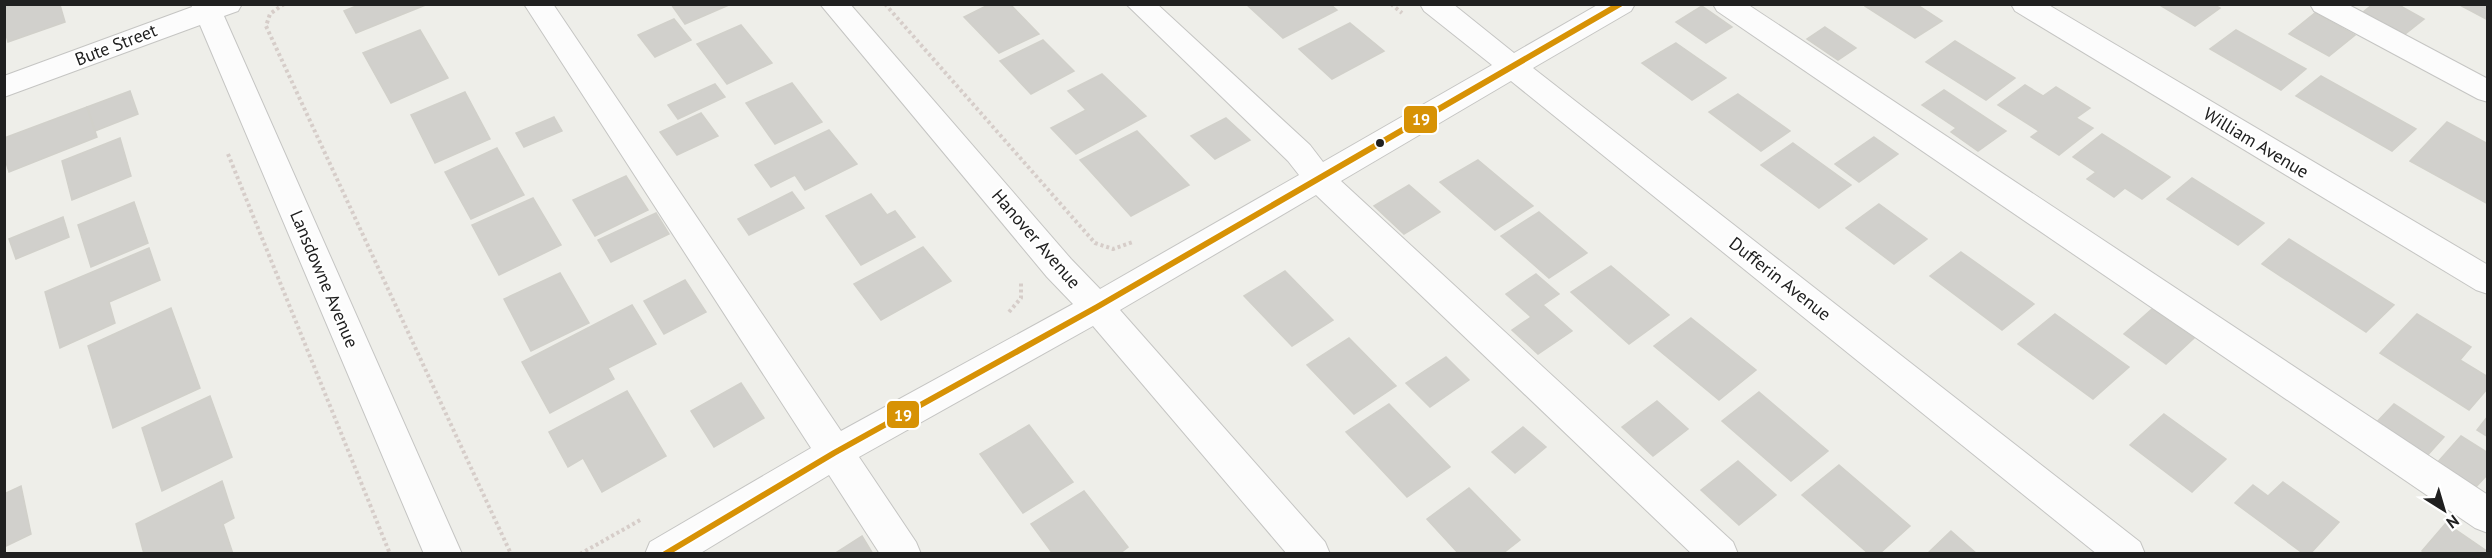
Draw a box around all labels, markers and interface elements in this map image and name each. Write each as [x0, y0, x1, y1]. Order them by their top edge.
street label: Bute Street [72, 18, 160, 71]
street label: William Avenue [2199, 102, 2313, 183]
line badge: 19 [1403, 105, 1438, 134]
text: 19 [1412, 109, 1430, 129]
unlabelled marker [1374, 137, 1386, 149]
street label: Hanover Avenue [987, 184, 1086, 293]
street label: Lansdowne Avenue [285, 207, 364, 351]
street label: Dufferin Avenue [1725, 232, 1836, 326]
line badge: 19 [886, 400, 920, 429]
text: 19 [894, 405, 912, 425]
north arrow [2414, 480, 2474, 540]
text: N [2443, 511, 2463, 533]

